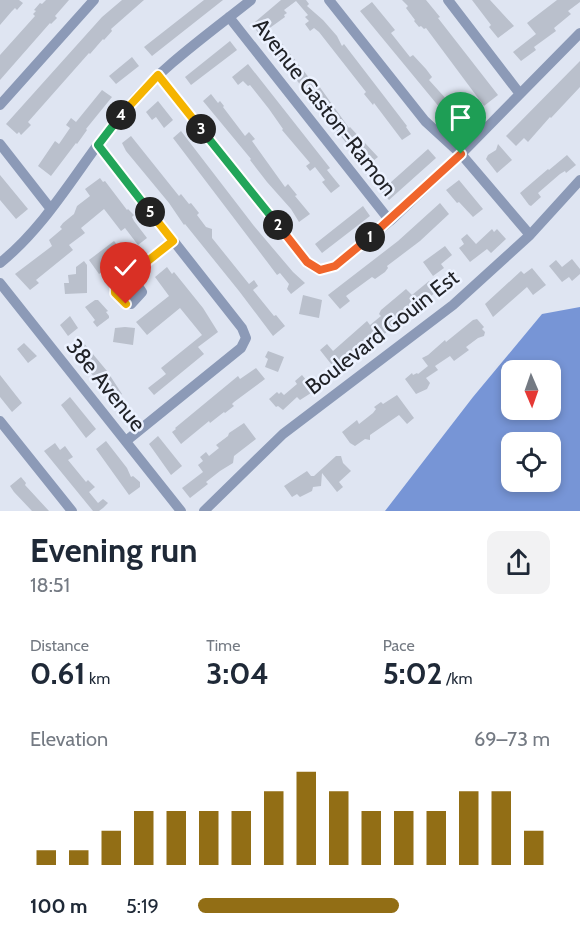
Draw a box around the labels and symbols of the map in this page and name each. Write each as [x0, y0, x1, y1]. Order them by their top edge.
street label: Avenue Gaston-Ramon [247, 13, 403, 201]
pin [435, 92, 486, 154]
pin: 4 [106, 100, 136, 130]
pin: 3 [186, 114, 216, 144]
pin: 5 [135, 197, 165, 227]
pin: 2 [263, 210, 293, 240]
pin: 1 [355, 222, 385, 252]
pin [100, 242, 151, 304]
street label: Boulevard Gouin Est [300, 263, 464, 400]
street label: 38e Avenue [61, 333, 151, 437]
north arrow [501, 360, 561, 420]

